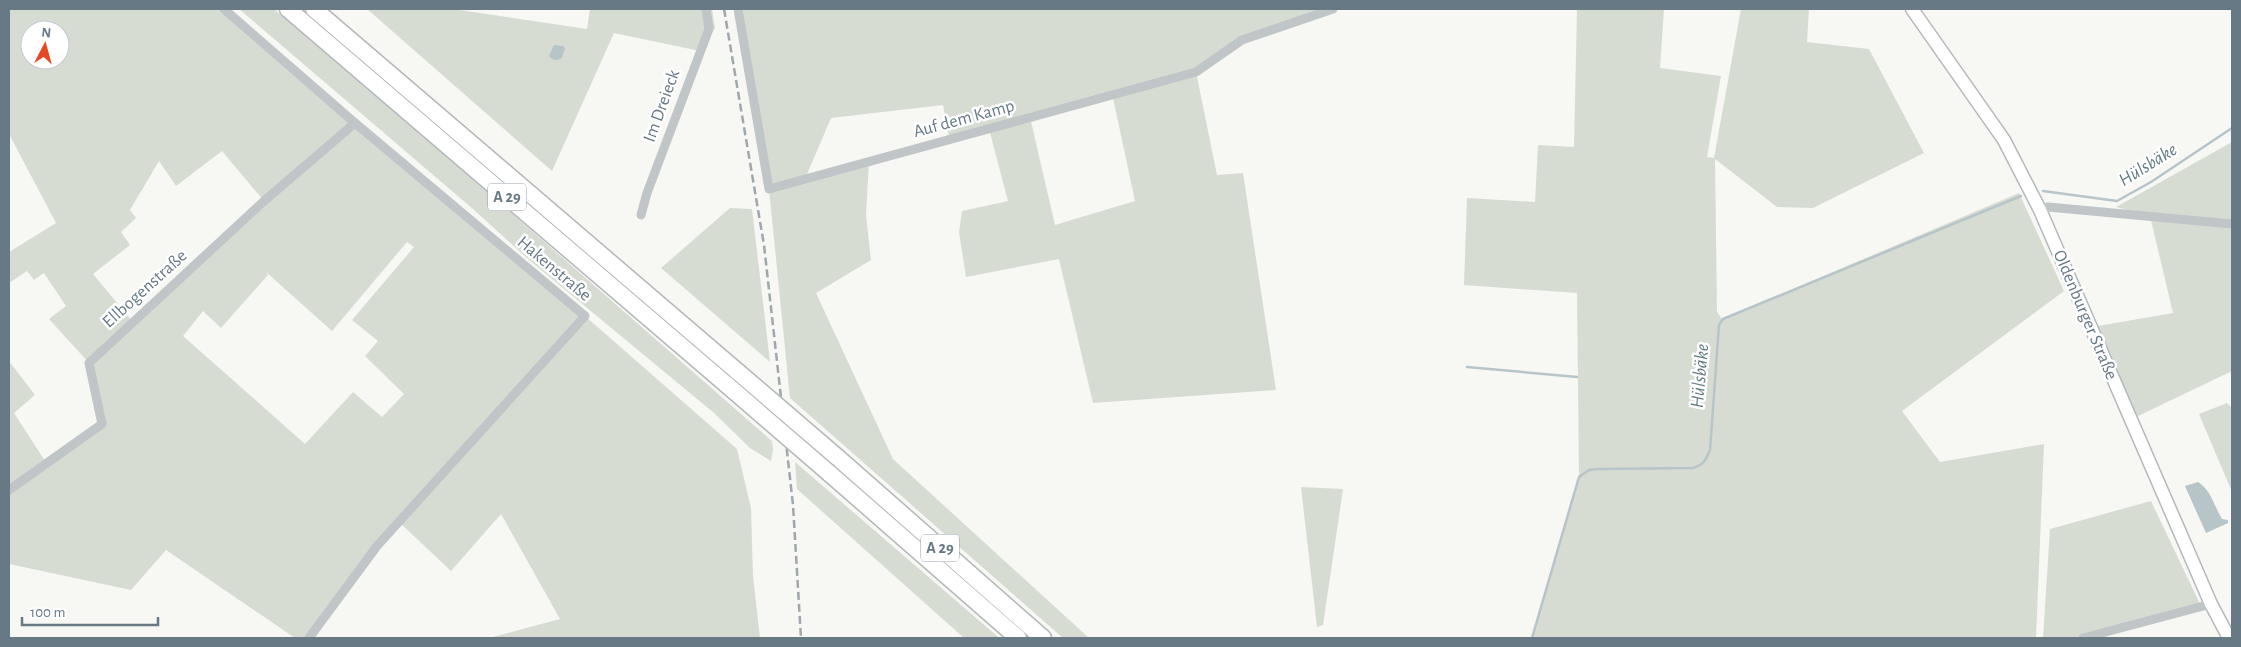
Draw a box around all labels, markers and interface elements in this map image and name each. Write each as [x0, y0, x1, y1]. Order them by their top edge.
north arrow [20, 20, 70, 70]
text: N [41, 26, 52, 41]
street label: Im Dreieck [641, 67, 684, 145]
street label: Auf dem Kamp [912, 97, 1016, 141]
water label: Hülsbäke [2116, 140, 2180, 190]
road number: A 29 [488, 183, 526, 210]
street label: Hakenstraße [514, 233, 594, 305]
street label: Ellbogenstraße [99, 247, 191, 331]
street label: Oldenburger Straße [2050, 247, 2120, 383]
water label: Hülsbäke [1688, 343, 1712, 409]
road number: A 29 [921, 534, 959, 562]
scale bar [22, 594, 159, 626]
text: 100 m [30, 605, 65, 620]

